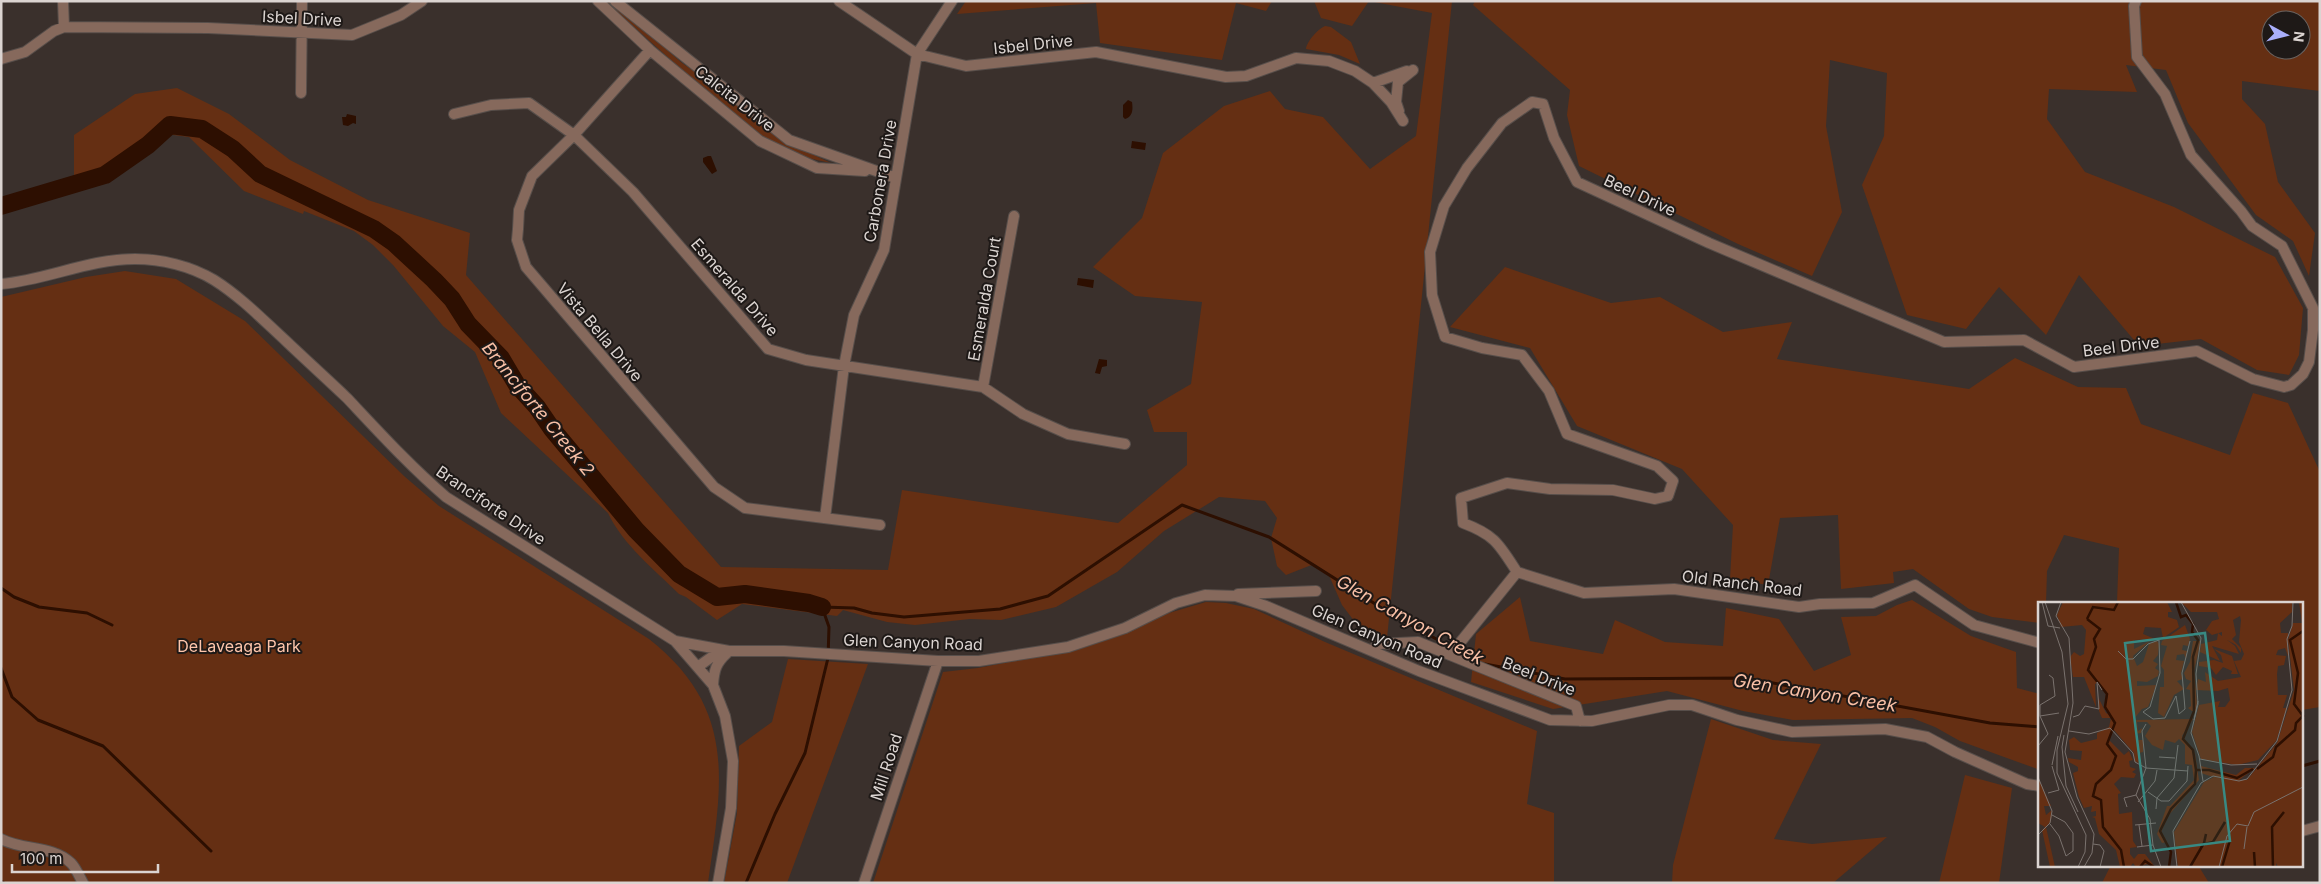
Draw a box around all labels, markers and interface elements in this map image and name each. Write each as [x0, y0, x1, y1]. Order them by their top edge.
street label: Isbel Drive [262, 6, 342, 30]
north arrow [2261, 10, 2311, 60]
street label: Isbel Drive [992, 30, 1074, 58]
text: N [2290, 30, 2308, 43]
street label: Calcita Drive [691, 61, 779, 135]
street label: Carbonera Drive [859, 118, 901, 244]
street label: Beel Drive [1601, 170, 1679, 220]
street label: Esmeralda Drive [687, 234, 783, 340]
street label: Esmeralda Court [963, 235, 1005, 363]
street label: Vista Bella Drive [553, 279, 647, 385]
street label: Beel Drive [2081, 331, 2161, 361]
water label: Branciforte Creek 2 [478, 338, 599, 480]
street label: Branciforte Drive [432, 461, 550, 549]
street label: Old Ranch Road [1681, 566, 1803, 600]
water label: Glen Canyon Creek [1333, 570, 1488, 669]
street label: Glen Canyon Road [1309, 599, 1445, 673]
inset map [2038, 602, 2304, 866]
street label: Glen Canyon Road [843, 630, 983, 654]
park label: DeLaveaga Park [177, 636, 301, 656]
street label: Beel Drive [1499, 652, 1579, 700]
water label: Glen Canyon Creek [1732, 669, 1899, 716]
street label: Mill Road [866, 731, 906, 803]
scale bar [12, 842, 159, 874]
text: 100 m [20, 849, 62, 868]

